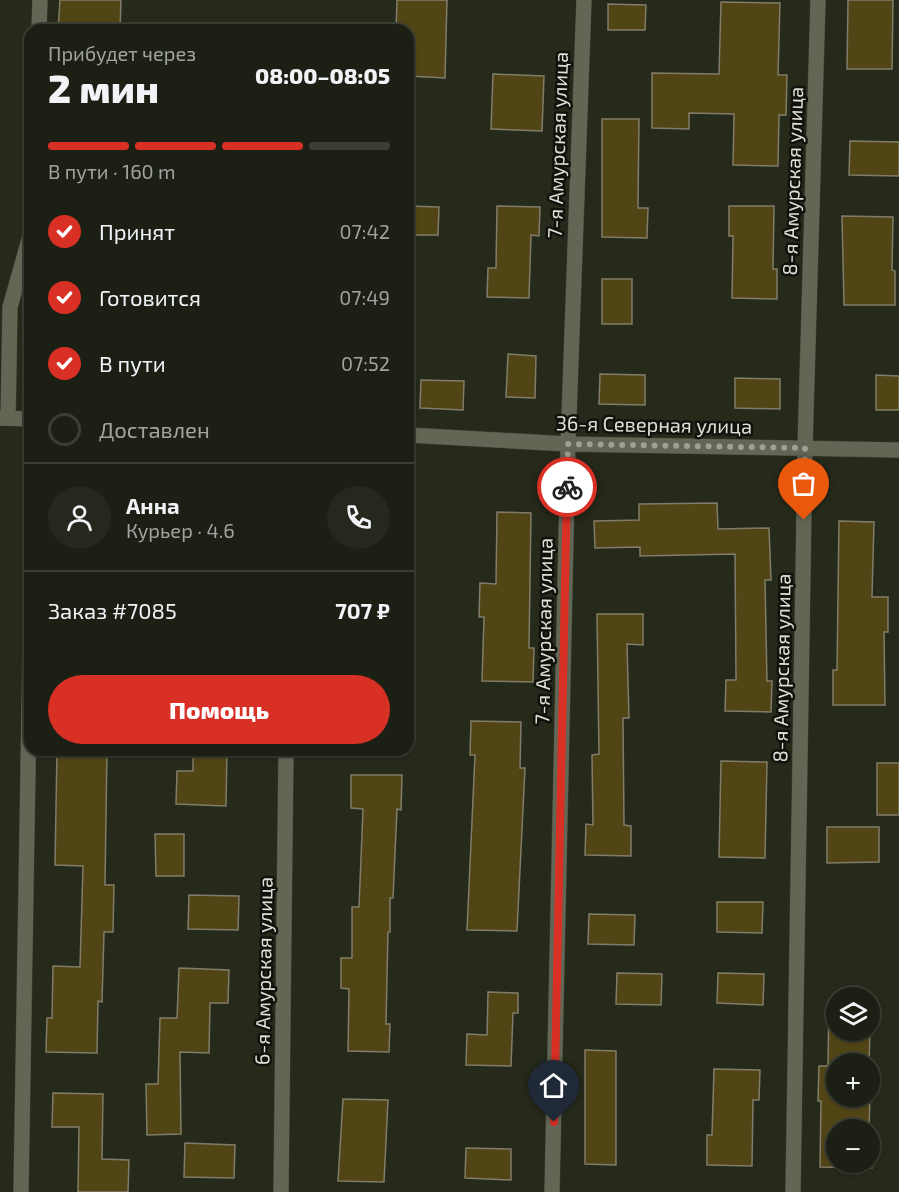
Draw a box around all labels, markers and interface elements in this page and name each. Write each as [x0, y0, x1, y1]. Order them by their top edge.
text: Прибудет через [48, 41, 196, 65]
street label: 7-я Амурская улица [542, 51, 573, 239]
text: 08:00–08:05 [255, 62, 390, 88]
text: 2 мин [48, 64, 159, 111]
street label: 8-я Амурская улица [777, 86, 808, 276]
text: В пути · 160 m [48, 159, 176, 183]
icon: check [48, 215, 81, 248]
text: Принят [99, 218, 175, 244]
text: 07:42 [339, 219, 390, 243]
icon: check [48, 281, 81, 314]
text: Готовится [99, 284, 201, 310]
text: 07:49 [339, 285, 390, 309]
icon: check [48, 347, 81, 380]
text: В пути [99, 350, 166, 376]
text: 07:52 [341, 351, 390, 375]
street label: 36-я Северная улица [556, 410, 752, 439]
text: Доставлен [99, 416, 210, 442]
courier [537, 457, 597, 517]
pin [778, 458, 829, 520]
icon: bag [787, 467, 820, 500]
icon: bike [551, 471, 584, 504]
button: person [48, 486, 111, 549]
button: phone [327, 486, 390, 549]
text: Анна [126, 492, 180, 518]
text: Курьер · 4.6 [126, 518, 235, 542]
street label: 7-я Амурская улица [529, 538, 558, 725]
street label: 8-я Амурская улица [767, 573, 796, 763]
text: Заказ #7085 [48, 597, 177, 623]
text: 707 ₽ [335, 597, 390, 623]
button: Помощь [48, 675, 390, 744]
street label: 6-я Амурская улица [249, 877, 278, 1065]
map controls [826, 987, 880, 1173]
button: layers [826, 987, 880, 1041]
button: + [826, 1053, 880, 1107]
pin [528, 1060, 579, 1122]
icon: home [537, 1069, 570, 1102]
button: − [826, 1119, 880, 1173]

